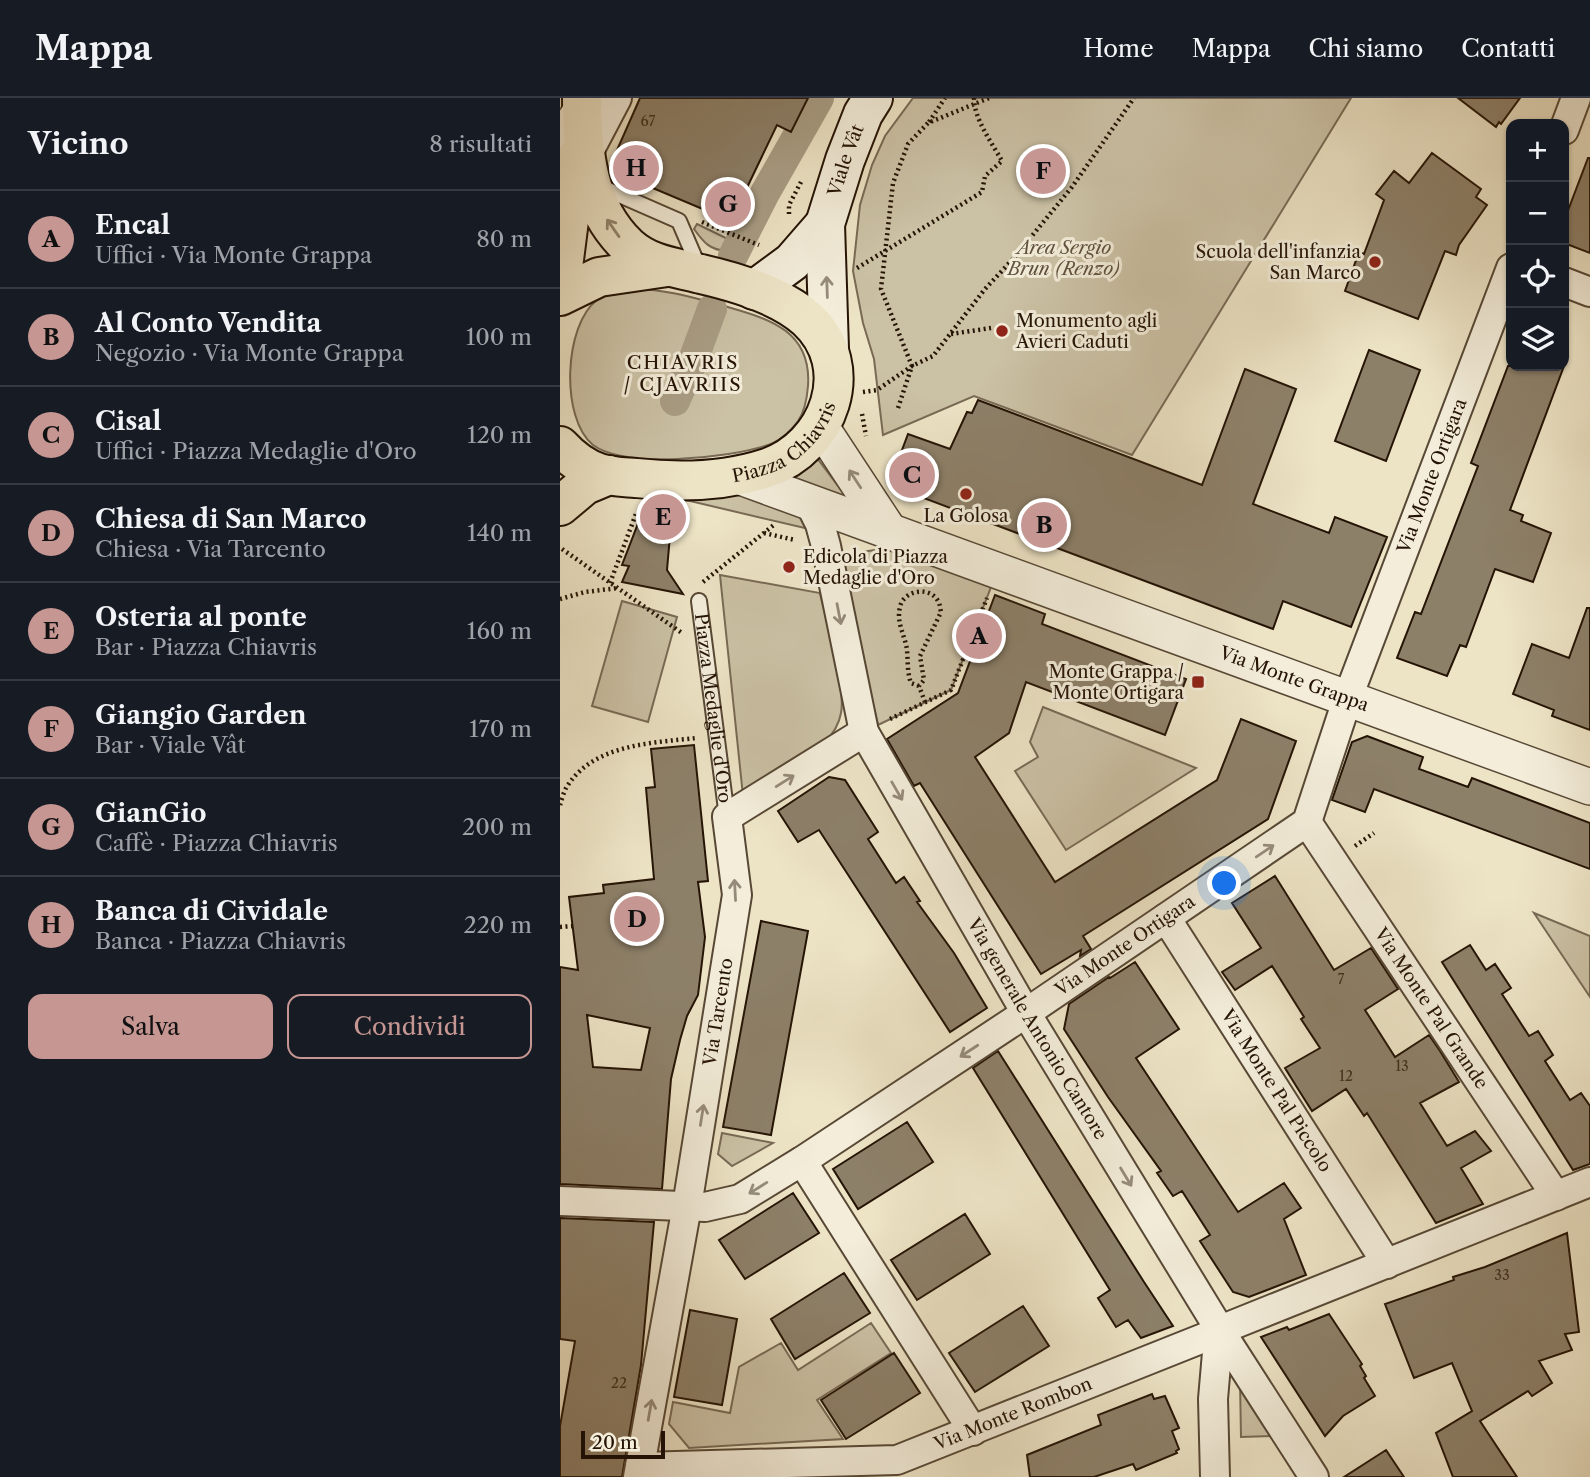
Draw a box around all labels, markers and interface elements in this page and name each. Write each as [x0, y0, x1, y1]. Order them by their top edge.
text: Mappa [35, 28, 152, 69]
text: Home [1083, 34, 1154, 63]
text: Mappa [1192, 34, 1271, 63]
text: Chi siamo [1309, 34, 1423, 63]
text: Contatti [1461, 34, 1555, 63]
house number: 67 [641, 112, 656, 130]
map controls [1506, 119, 1569, 371]
button: + [1506, 119, 1569, 182]
street label: Viale Vât [823, 121, 869, 200]
text: Vicino [28, 125, 128, 162]
text: 8 risultati [429, 130, 532, 158]
pin: H [613, 142, 659, 194]
pin: F [1020, 145, 1066, 197]
pin: G [705, 178, 751, 230]
button: − [1506, 182, 1569, 245]
text: Encal [95, 209, 170, 241]
one-way arrow [606, 219, 620, 238]
text: A [42, 225, 60, 253]
text: 80 m [476, 225, 532, 253]
park label: Area Sergio Brun (Renzo) [1006, 237, 1120, 280]
text: Uffici · Via Monte Grappa [95, 241, 372, 269]
place label: Scuola dell'infanzia San Marco [1195, 241, 1362, 284]
button: locate [1506, 245, 1569, 308]
marker: Scuola dell'infanzia San Marco [1367, 254, 1383, 270]
one-way arrow [820, 275, 833, 298]
text: Al Conto Vendita [95, 307, 322, 339]
button: layers [1506, 308, 1569, 371]
place label: Monumento agli Avieri Caduti [1015, 310, 1158, 353]
text: B [42, 323, 60, 351]
text: 100 m [466, 323, 532, 351]
marker: Monumento agli Avieri Caduti [994, 323, 1010, 339]
text: Negozio · Via Monte Grappa [95, 339, 404, 367]
district label: CHIAVRIS / CJAVRIIS [623, 351, 743, 396]
street label: Via Monte Ortigara [1392, 395, 1472, 558]
street label: Piazza Chiavris [730, 399, 841, 487]
text: Cisal [95, 405, 161, 437]
text: C [42, 421, 60, 449]
text: 120 m [467, 421, 532, 449]
text: Uffici · Piazza Medaglie d'Oro [95, 437, 417, 465]
pin: C [889, 449, 935, 501]
one-way arrow [848, 470, 862, 490]
marker: La Golosa [958, 486, 974, 502]
pin: E [640, 491, 686, 543]
pin: B [1021, 499, 1067, 551]
text: Chiesa di San Marco [95, 503, 367, 535]
place label: La Golosa [923, 505, 1009, 527]
text: D [41, 519, 61, 547]
text: 140 m [467, 519, 532, 547]
text: Chiesa · Via Tarcento [95, 535, 326, 563]
place label: Edicola di Piazza Medaglie d'Oro [803, 546, 948, 589]
marker: Edicola di Piazza Medaglie d'Oro [781, 559, 797, 575]
text: Osteria al ponte [95, 601, 307, 633]
one-way arrow [833, 602, 846, 625]
pin: A [956, 610, 1002, 662]
street label: Piazza Medaglie d'Oro [690, 612, 736, 804]
text: E [43, 617, 59, 645]
text: 160 m [467, 617, 532, 645]
text: Bar · Piazza Chiavris [95, 633, 317, 661]
street label: Via Monte Grappa [1216, 641, 1372, 716]
place label: Monte Grappa / Monte Ortigara [1048, 661, 1184, 704]
marker: Monte Grappa / Monte Ortigara [1190, 674, 1206, 690]
text: Giangio Garden [95, 699, 307, 731]
text: F [43, 715, 59, 743]
text: 170 m [469, 715, 532, 743]
text: Bar · Viale Vât [95, 731, 246, 759]
one-way arrow [775, 773, 794, 788]
one-way arrow [891, 781, 905, 801]
text: GianGio [95, 797, 207, 829]
text: G [41, 813, 61, 841]
text: 200 m [462, 813, 532, 841]
text: Caffè · Piazza Chiavris [95, 829, 338, 857]
one-way arrow [1254, 844, 1274, 858]
your location [1207, 866, 1241, 900]
one-way arrow [729, 879, 742, 902]
street label: Via Monte Ortigara [1050, 890, 1200, 1001]
pin: D [614, 893, 660, 945]
text: Banca di Cividale [95, 895, 328, 927]
text: H [41, 911, 62, 939]
text: 220 m [463, 911, 532, 939]
street label: Via generale Antonio Cantore [962, 913, 1112, 1144]
street label: Via Monte Pal Grande [1369, 923, 1493, 1093]
text: Banca · Piazza Chiavris [95, 927, 346, 955]
street label: Via Tarcento [699, 956, 738, 1068]
house number: 7 [1338, 970, 1345, 988]
button: Salva [28, 994, 273, 1059]
button: Condividi [287, 994, 532, 1059]
street label: Via Monte Pal Piccolo [1216, 1004, 1336, 1176]
one-way arrow [960, 1044, 979, 1058]
house number: 13 [1395, 1057, 1409, 1075]
house number: 12 [1339, 1067, 1353, 1085]
one-way arrow [696, 1104, 709, 1127]
one-way arrow [1119, 1166, 1133, 1186]
one-way arrow [748, 1182, 768, 1196]
house number: 33 [1494, 1266, 1510, 1284]
street label: Via Monte Rombon [930, 1373, 1095, 1455]
house number: 22 [611, 1374, 627, 1392]
one-way arrow [644, 1399, 658, 1422]
scale bar [581, 1428, 665, 1460]
text: 20 m [592, 1431, 638, 1454]

